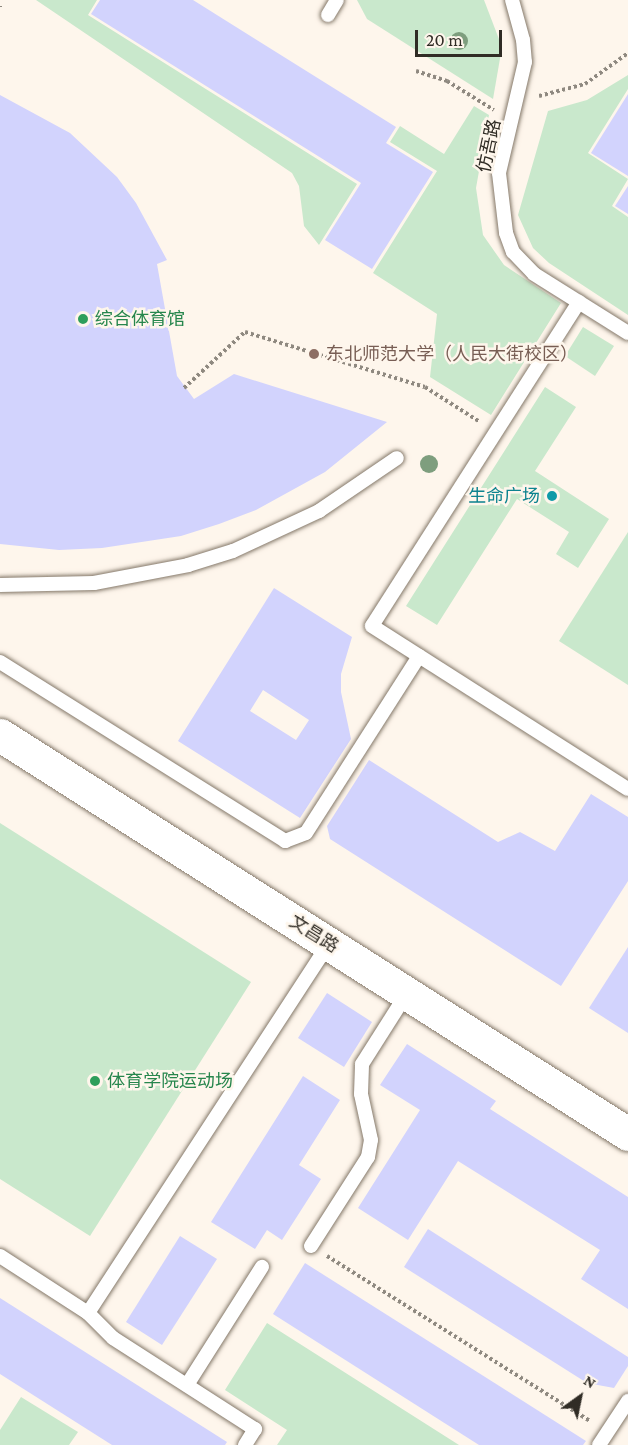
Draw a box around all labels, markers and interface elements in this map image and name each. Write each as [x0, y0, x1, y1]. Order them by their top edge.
scale bar [418, 18, 505, 56]
text: 20 m [426, 30, 463, 50]
street label: 仿吾路 [473, 117, 505, 175]
place label: 综合体育馆 [95, 308, 185, 330]
marker: 综合体育馆 [76, 312, 90, 326]
place label: 东北师范大学（人民大街校区） [326, 343, 578, 365]
marker: 东北师范大学（人民大街校区） [307, 347, 321, 361]
place label: 生命广场 [468, 485, 540, 507]
marker: 生命广场 [545, 489, 559, 503]
street label: 文昌路 [285, 911, 343, 957]
place label: 体育学院运动场 [107, 1070, 233, 1092]
marker: 体育学院运动场 [88, 1074, 102, 1088]
north arrow [550, 1367, 610, 1427]
text: N [581, 1371, 599, 1392]

